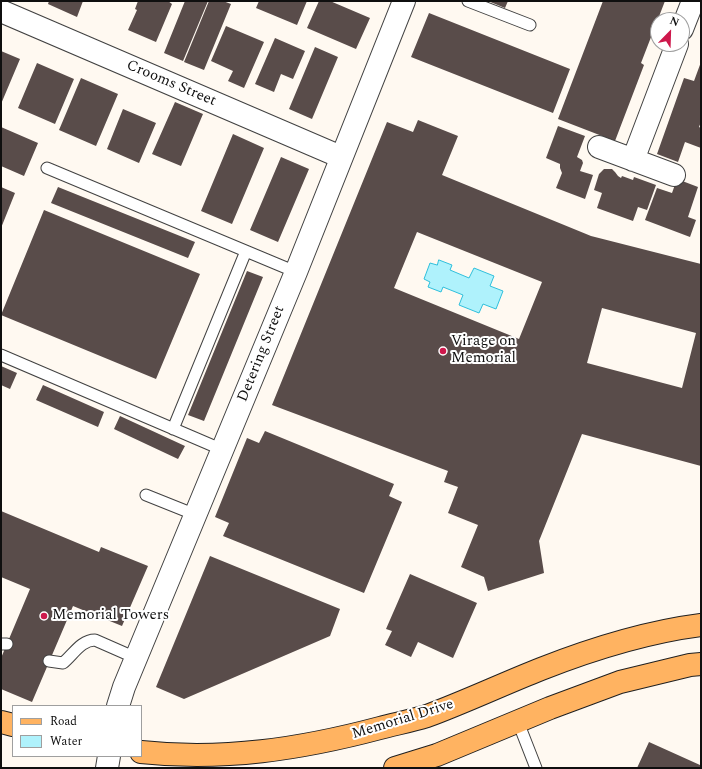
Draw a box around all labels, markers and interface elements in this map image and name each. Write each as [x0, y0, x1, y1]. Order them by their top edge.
north arrow [650, 12, 690, 52]
text: N [667, 12, 682, 31]
street label: Crooms Street [123, 57, 219, 111]
street label: Detering Street [235, 303, 289, 405]
place label: Virage on Memorial [451, 333, 516, 368]
marker: Virage on Memorial [438, 346, 448, 356]
place label: Memorial Towers [52, 607, 169, 625]
marker: Memorial Towers [39, 611, 49, 621]
street label: Memorial Drive [350, 696, 456, 744]
legend [12, 705, 142, 757]
text: Road [50, 712, 77, 731]
text: Water [50, 732, 82, 751]

